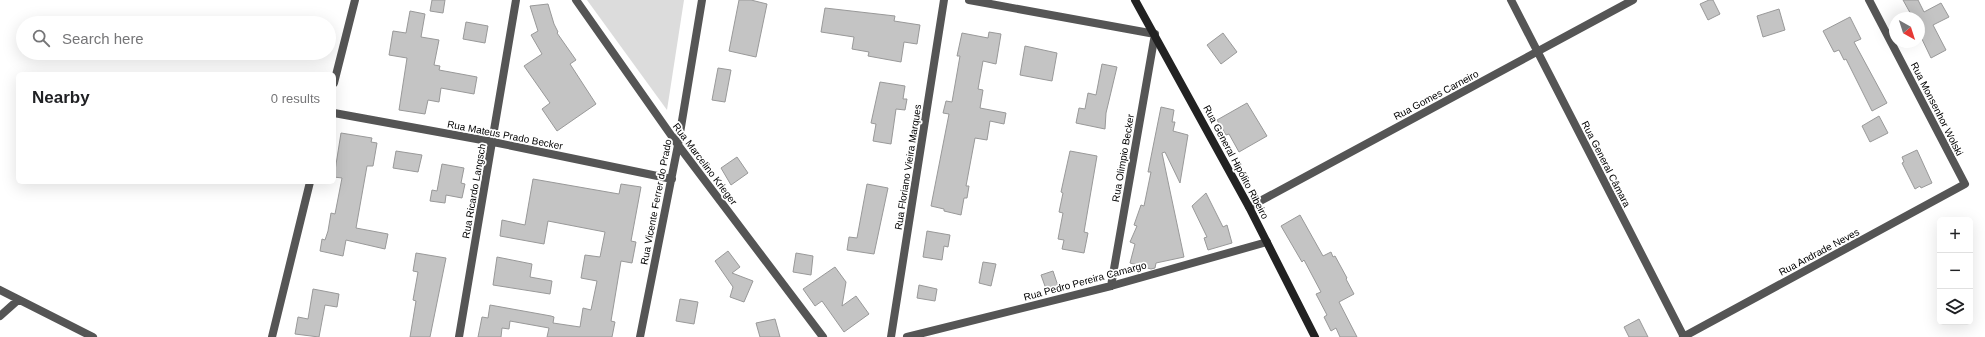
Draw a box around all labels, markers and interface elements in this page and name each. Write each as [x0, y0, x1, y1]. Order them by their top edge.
north arrow [1889, 12, 1925, 48]
search box [16, 16, 336, 60]
icon: search [30, 27, 52, 49]
text: Search here [62, 30, 144, 47]
street label: Rua Monsenhor Wolski [1909, 61, 1965, 157]
street label: Rua Gomes Carneiro [1392, 68, 1481, 122]
text: Nearby [32, 88, 90, 107]
text: 0 results [271, 91, 320, 106]
street label: Rua Floriano Vieira Marques [893, 103, 923, 231]
street label: Rua General Hipólito Ribeiro [1201, 103, 1271, 221]
street label: Rua Olimpio Becker [1110, 113, 1136, 203]
street label: Rua Mateus Prado Becker [446, 118, 564, 152]
street label: Rua General Câmara [1580, 119, 1633, 209]
street label: Rua Marcelino Krieger [671, 121, 740, 208]
street label: Rua Vicente Ferrer do Prado [638, 138, 674, 266]
street label: Rua Ricardo Langsch [460, 143, 488, 239]
map controls [1937, 217, 1973, 325]
button: + [1937, 217, 1973, 253]
street label: Rua Andrade Neves [1777, 226, 1861, 278]
button: − [1937, 253, 1973, 289]
street label: Rua Pedro Pereira Camargo [1022, 259, 1148, 303]
button: layers [1937, 289, 1973, 325]

